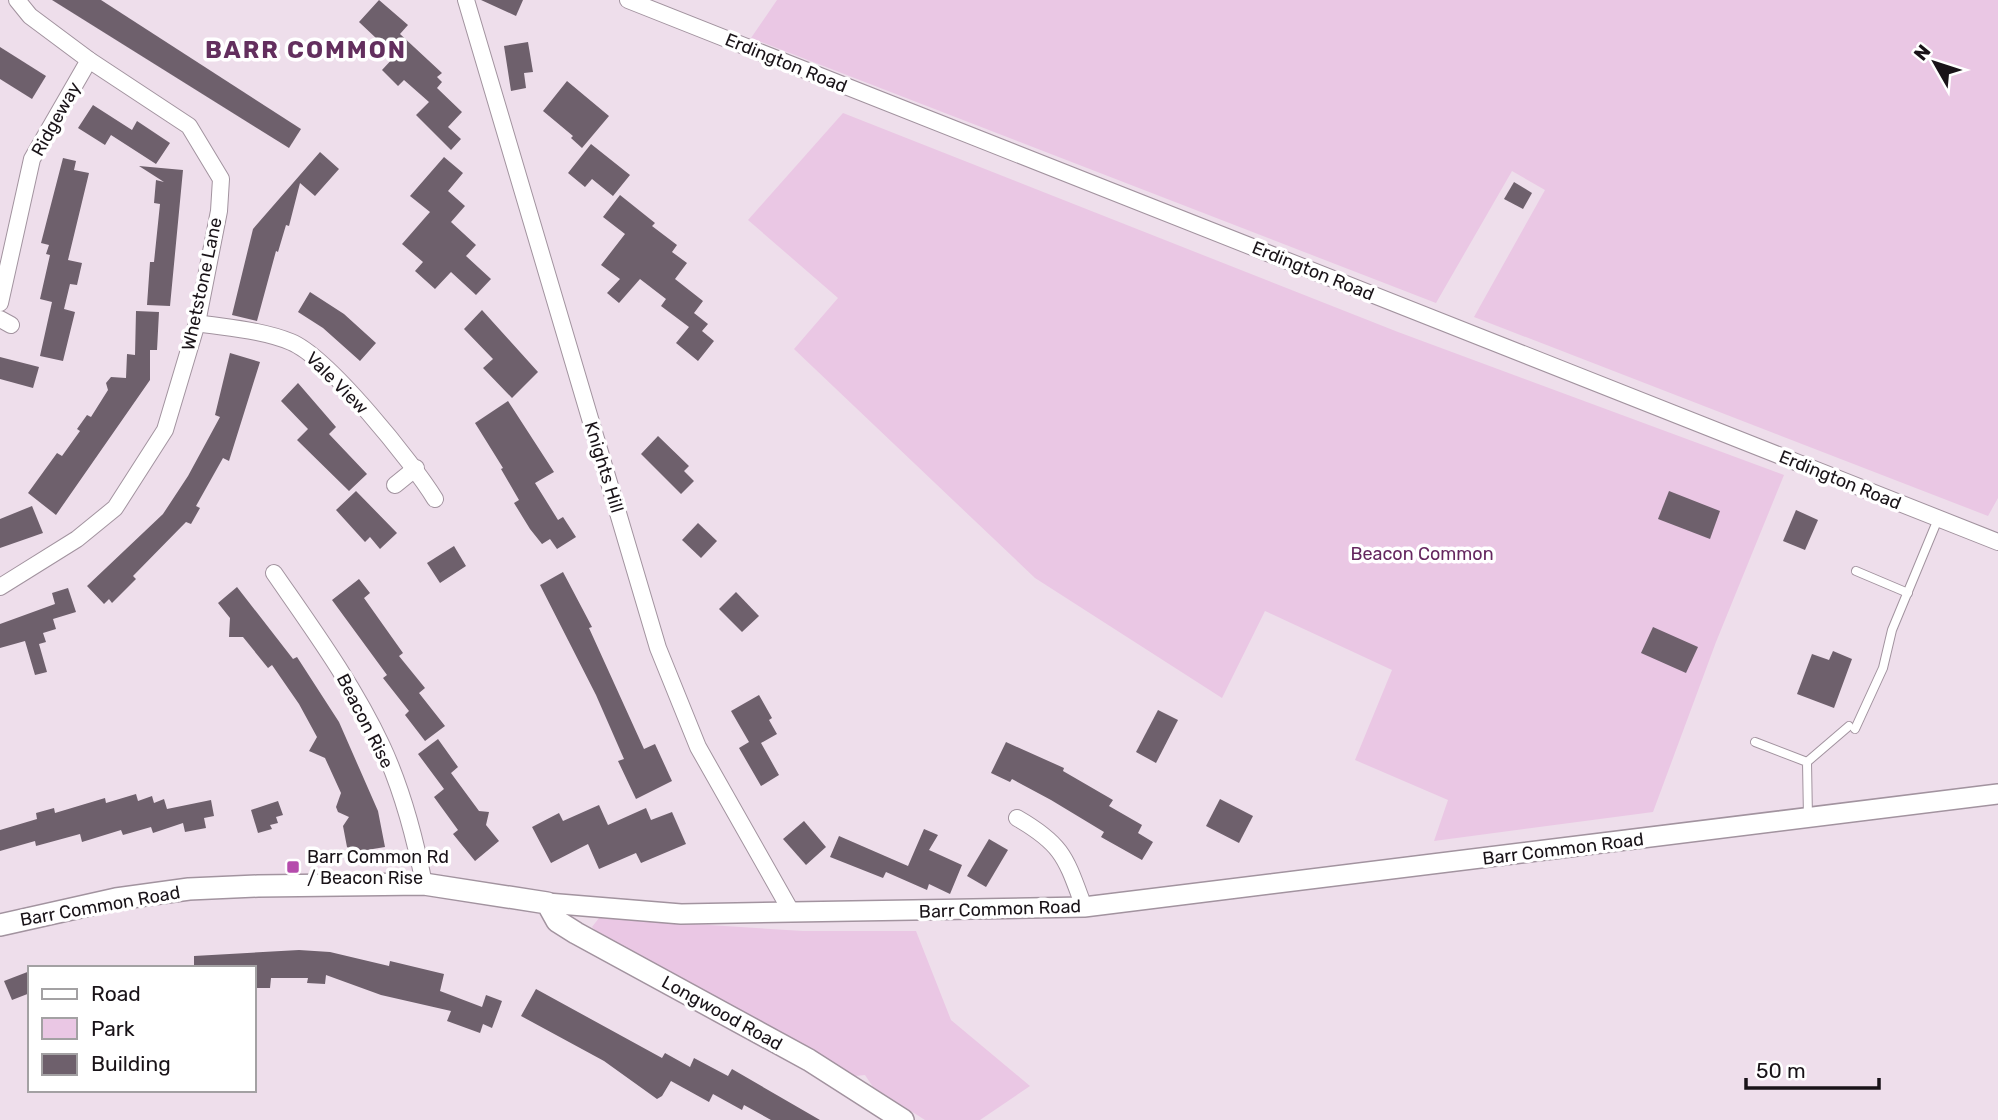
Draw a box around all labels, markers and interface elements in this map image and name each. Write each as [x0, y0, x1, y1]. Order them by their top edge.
north arrow [1900, 28, 1970, 98]
street label: Erdington Road [722, 29, 850, 97]
district label: BARR COMMON [205, 36, 407, 64]
text: N [1909, 40, 1935, 65]
street label: Ridgeway [27, 78, 85, 160]
street label: Whetstone Lane [177, 215, 227, 353]
street label: Erdington Road [1249, 237, 1377, 305]
street label: Vale View [301, 347, 373, 419]
street label: Knights Hill [580, 419, 628, 515]
street label: Erdington Road [1776, 446, 1904, 514]
park label: Beacon Common [1350, 543, 1494, 565]
street label: Beacon Rise [332, 670, 398, 772]
street label: Barr Common Road [1481, 828, 1645, 870]
place label: Barr Common Rd / Beacon Rise [307, 846, 449, 889]
marker: Barr Common Rd / Beacon Rise [285, 859, 301, 875]
street label: Barr Common Road [18, 881, 182, 931]
street label: Barr Common Road [919, 895, 1081, 923]
legend [28, 966, 256, 1092]
street label: Longwood Road [658, 971, 786, 1055]
text: Road [91, 981, 141, 1006]
text: Park [91, 1016, 135, 1041]
scale bar [1746, 1046, 1879, 1090]
text: Building [91, 1051, 171, 1076]
text: 50 m [1756, 1058, 1806, 1083]

